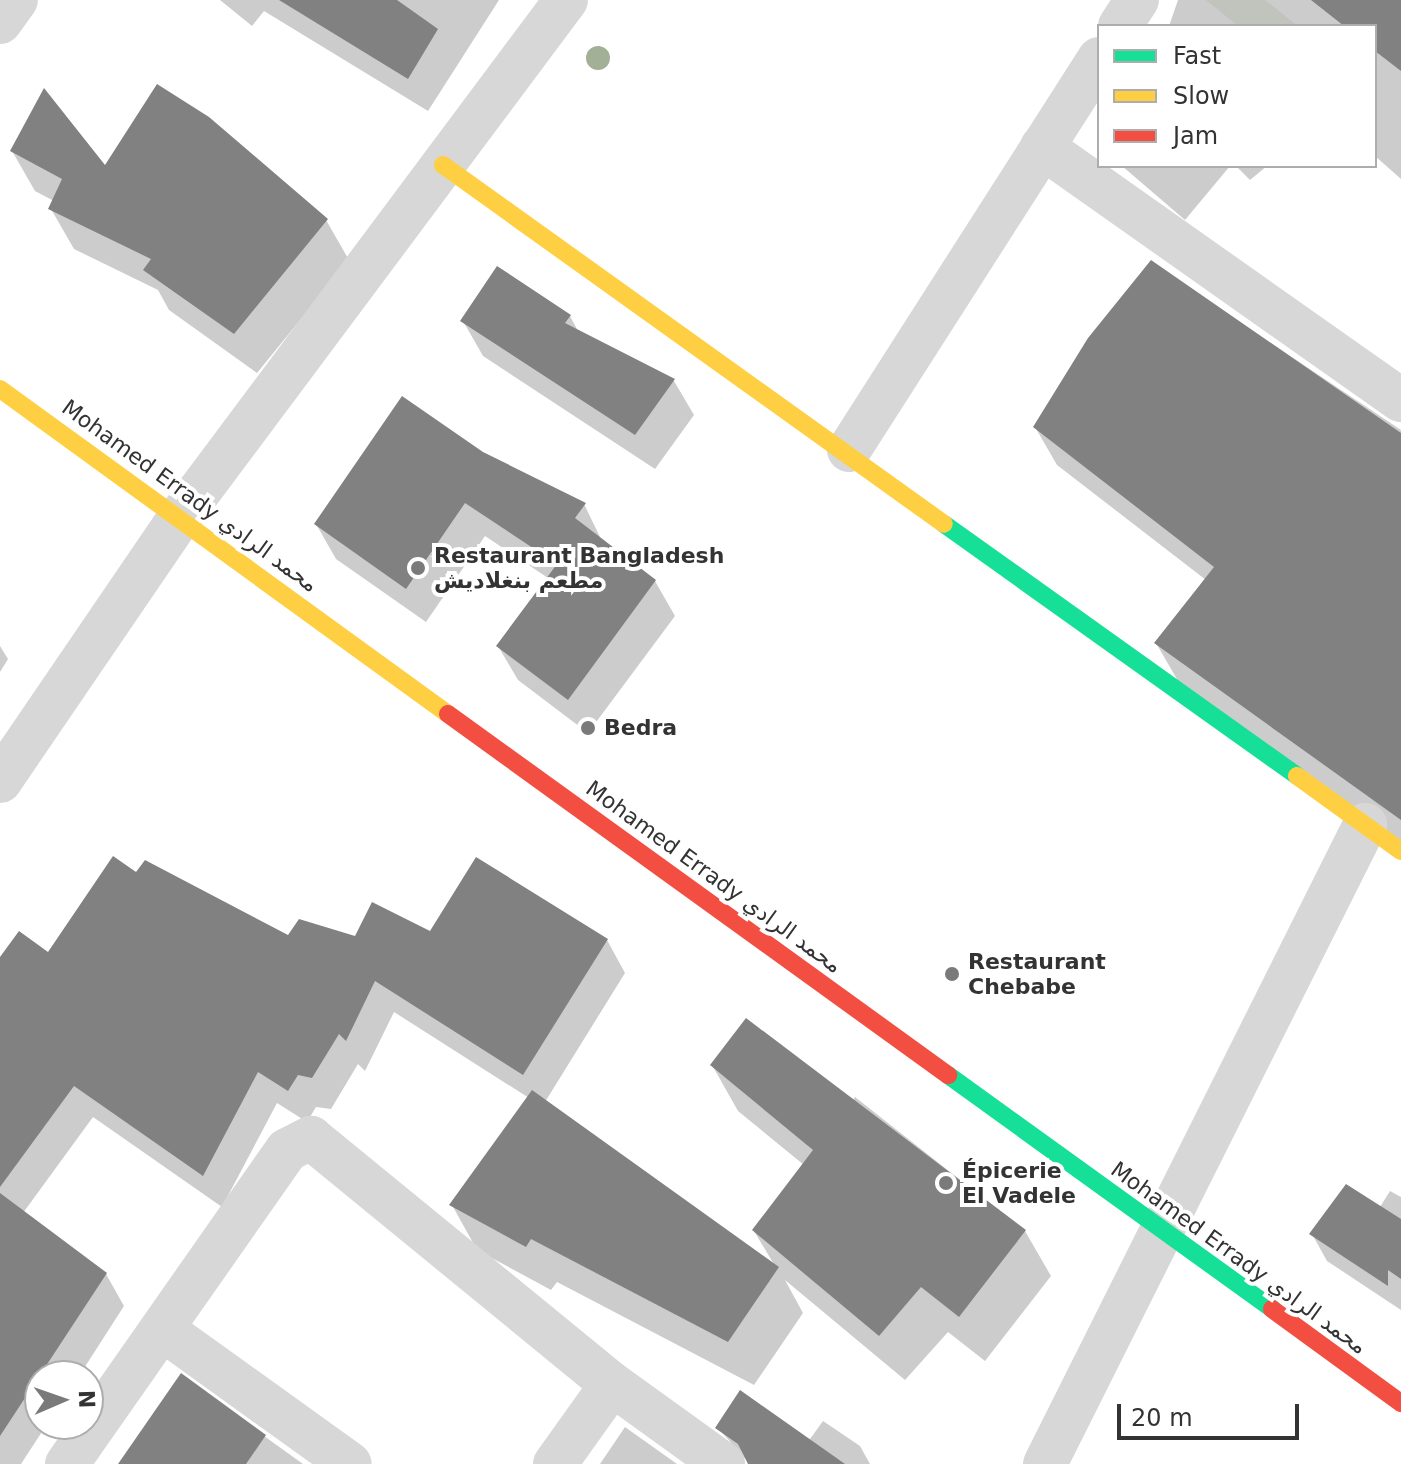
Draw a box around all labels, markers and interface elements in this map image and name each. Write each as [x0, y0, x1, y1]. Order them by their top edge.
legend [1097, 24, 1377, 168]
text: Fast [1173, 42, 1221, 70]
text: Slow [1173, 82, 1229, 110]
text: Jam [1173, 122, 1218, 150]
street label: Mohamed Errady محمد الرادي [57, 394, 323, 598]
place label: Restaurant Bangladesh مطعم بنغلاديش [434, 542, 724, 594]
marker: Restaurant Bangladesh مطعم بنغلاديش [409, 559, 427, 577]
place label: Bedra [604, 715, 677, 741]
marker: Bedra [579, 719, 597, 737]
street label: Mohamed Errady محمد الرادي [581, 775, 847, 979]
place label: Restaurant Chebabe [968, 948, 1106, 1000]
marker: Restaurant Chebabe [943, 965, 961, 983]
street label: Mohamed Errady محمد الرادي [1106, 1156, 1372, 1360]
place label: Épicerie El Vadele [962, 1157, 1076, 1208]
marker: Épicerie El Vadele [937, 1174, 955, 1192]
north arrow [24, 1360, 104, 1440]
scale bar [1121, 1388, 1303, 1438]
text: N [74, 1390, 99, 1409]
text: 20 m [1131, 1404, 1193, 1432]

